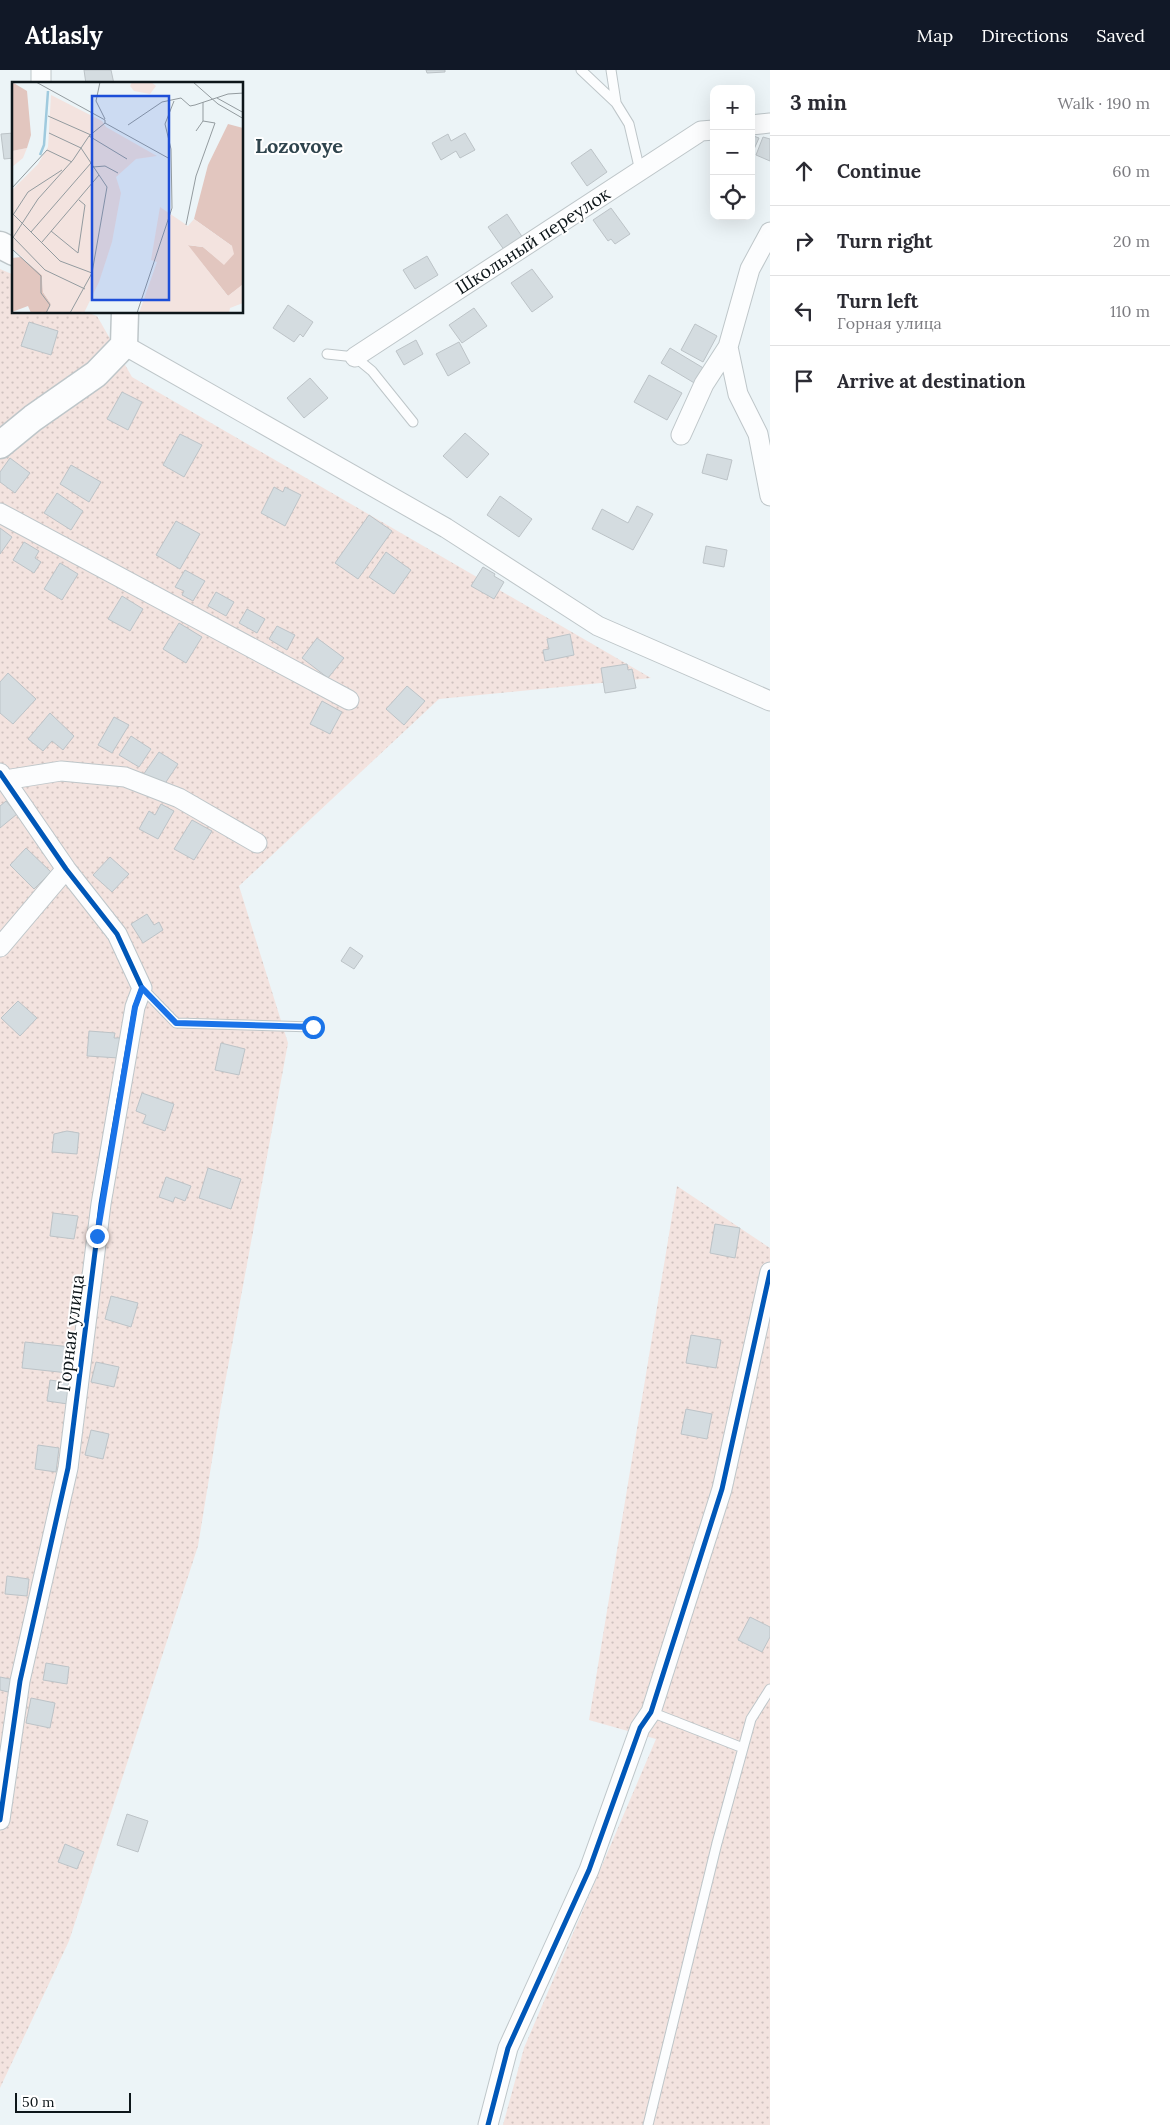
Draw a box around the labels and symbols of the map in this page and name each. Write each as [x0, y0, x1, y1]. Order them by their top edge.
inset map [12, 82, 244, 314]
district label: Lozovoye [255, 133, 343, 158]
street label: Школьный переулок [451, 182, 615, 299]
route start [302, 1016, 325, 1039]
route end [86, 1225, 109, 1248]
street label: Горная улица [52, 1273, 89, 1393]
scale bar [15, 2090, 131, 2113]

